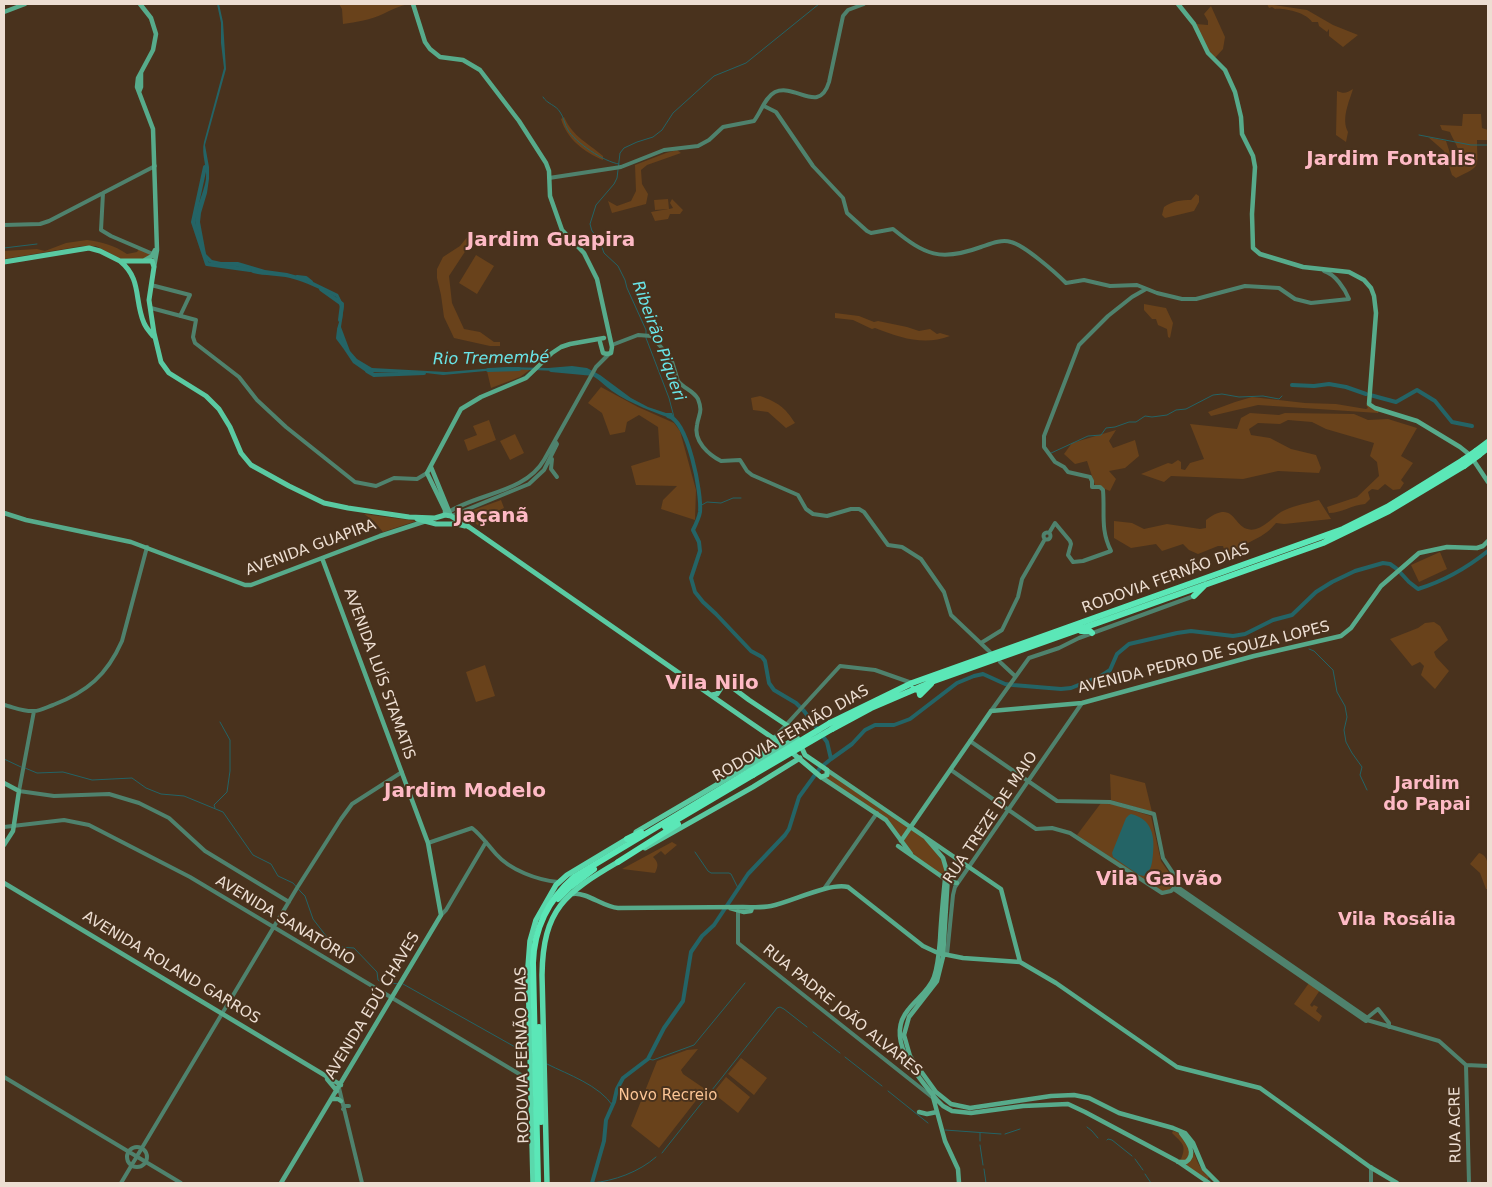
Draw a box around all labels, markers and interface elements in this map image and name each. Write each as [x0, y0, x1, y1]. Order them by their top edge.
district label: Jardim Fontalis [1306, 148, 1476, 172]
district label: Jardim Guapira [467, 229, 635, 253]
water label: Ribeirão Piqueri [627, 278, 689, 404]
water label: Rio Tremembé [433, 348, 549, 370]
district label: Jaçanã [455, 505, 529, 529]
street label: AVENIDA GUAPIRA [243, 516, 379, 580]
street label: RODOVIA FERNÃO DIAS [1080, 540, 1252, 618]
street label: AVENIDA LUÍS STAMATIS [340, 586, 418, 762]
street label: AVENIDA PEDRO DE SOUZA LOPES [1076, 618, 1332, 698]
district label: Vila Nilo [665, 672, 759, 696]
street label: RODOVIA FERNÃO DIAS [710, 682, 872, 786]
street label: RUA TREZE DE MAIO [940, 749, 1042, 887]
district label: Jardim do Papai [1383, 773, 1471, 816]
district label: Jardim Modelo [384, 780, 546, 804]
district label: Vila Galvão [1096, 868, 1222, 892]
street label: AVENIDA SANATÓRIO [212, 872, 358, 970]
street label: AVENIDA ROLAND GARROS [79, 908, 263, 1028]
district label: Vila Rosália [1338, 909, 1456, 931]
street label: AVENIDA EDÚ CHAVES [322, 929, 424, 1083]
street label: RUA PADRE JOÃO ALVARES [759, 941, 925, 1081]
street label: RODOVIA FERNÃO DIAS [512, 966, 534, 1144]
street label: RUA ACRE [1446, 1086, 1466, 1164]
park label: Novo Recreio [619, 1087, 717, 1105]

